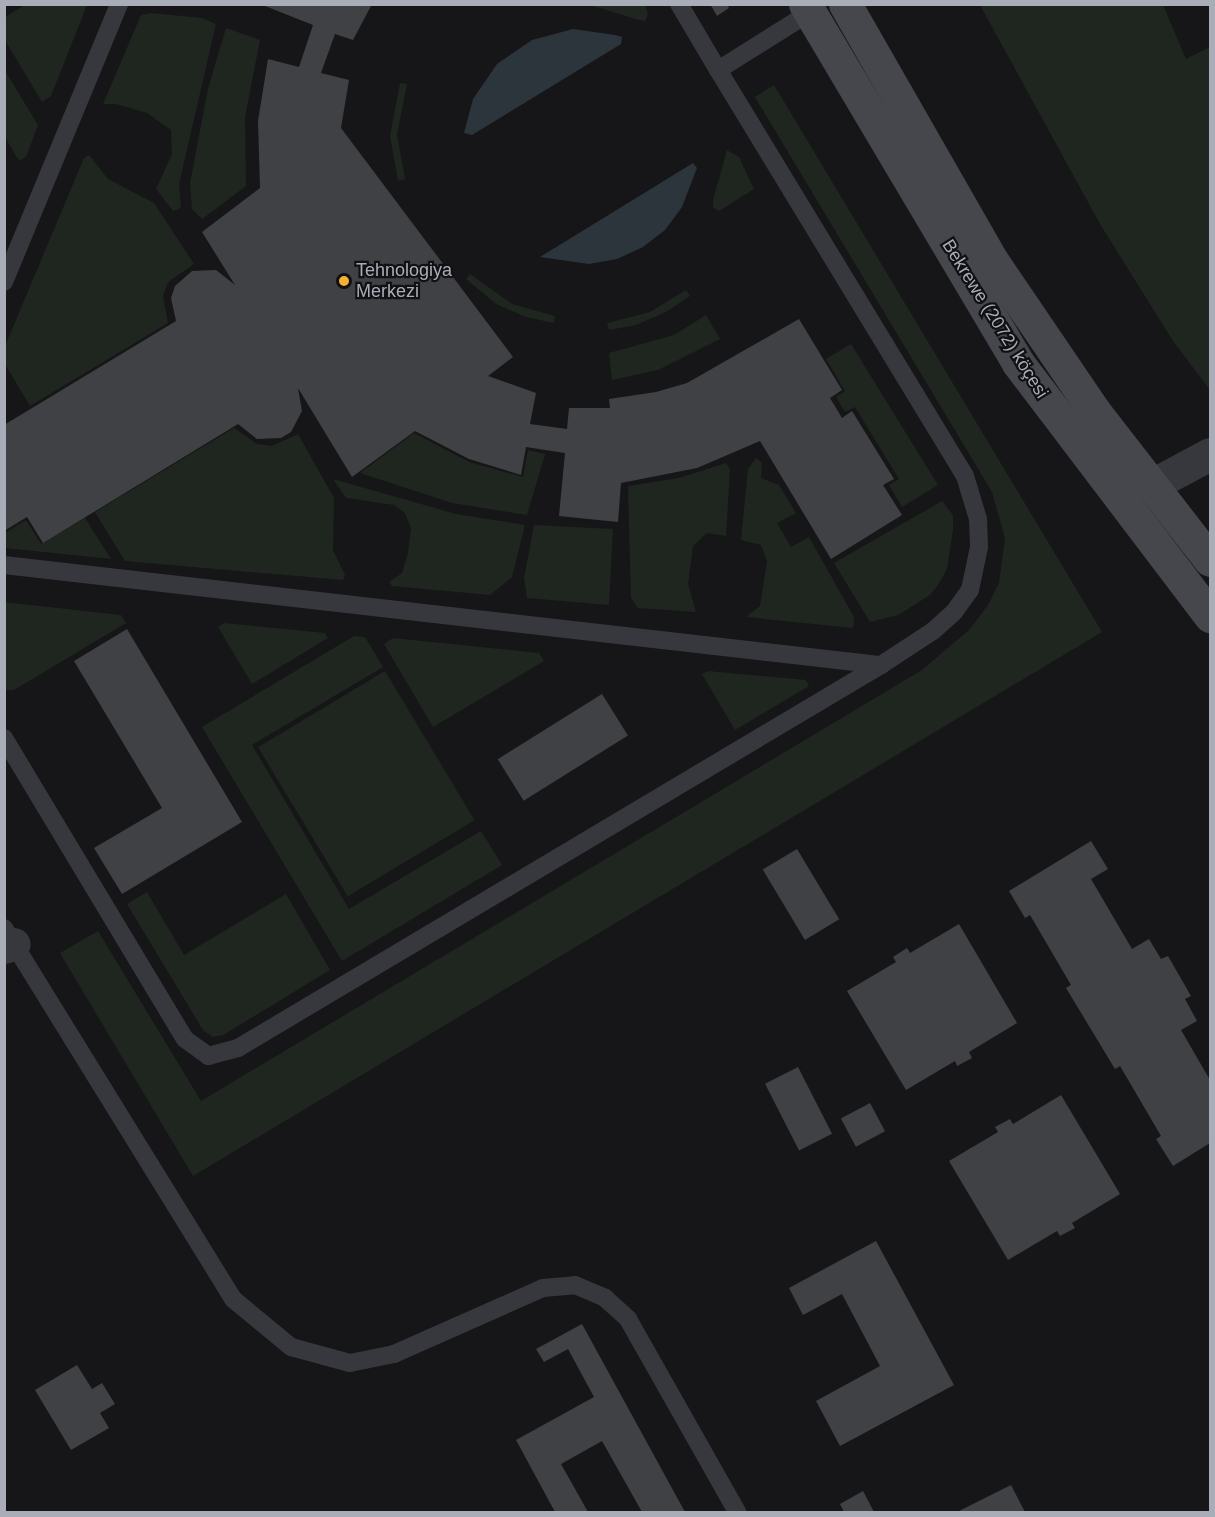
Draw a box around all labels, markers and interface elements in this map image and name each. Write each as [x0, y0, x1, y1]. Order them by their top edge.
street label: Bekrewe (2072) köçesi [937, 236, 1053, 402]
place label: Tehnologiya Merkezi [356, 260, 452, 302]
marker: Tehnologiya Merkezi [337, 274, 351, 288]

